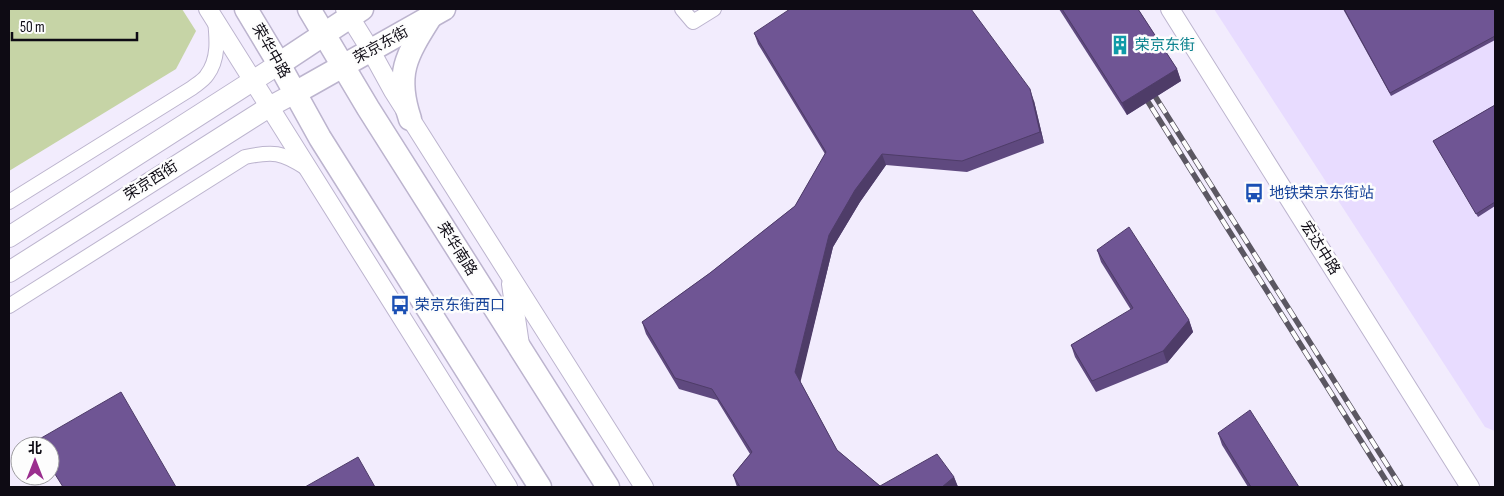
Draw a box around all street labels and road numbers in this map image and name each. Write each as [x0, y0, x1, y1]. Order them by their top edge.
street label: 荣华中路 [248, 20, 294, 82]
street label: 荣京东街 [350, 22, 412, 68]
street label: 荣京西街 [121, 157, 181, 205]
street label: 宏达中路 [1296, 218, 1344, 278]
street label: 荣华南路 [433, 219, 481, 279]

